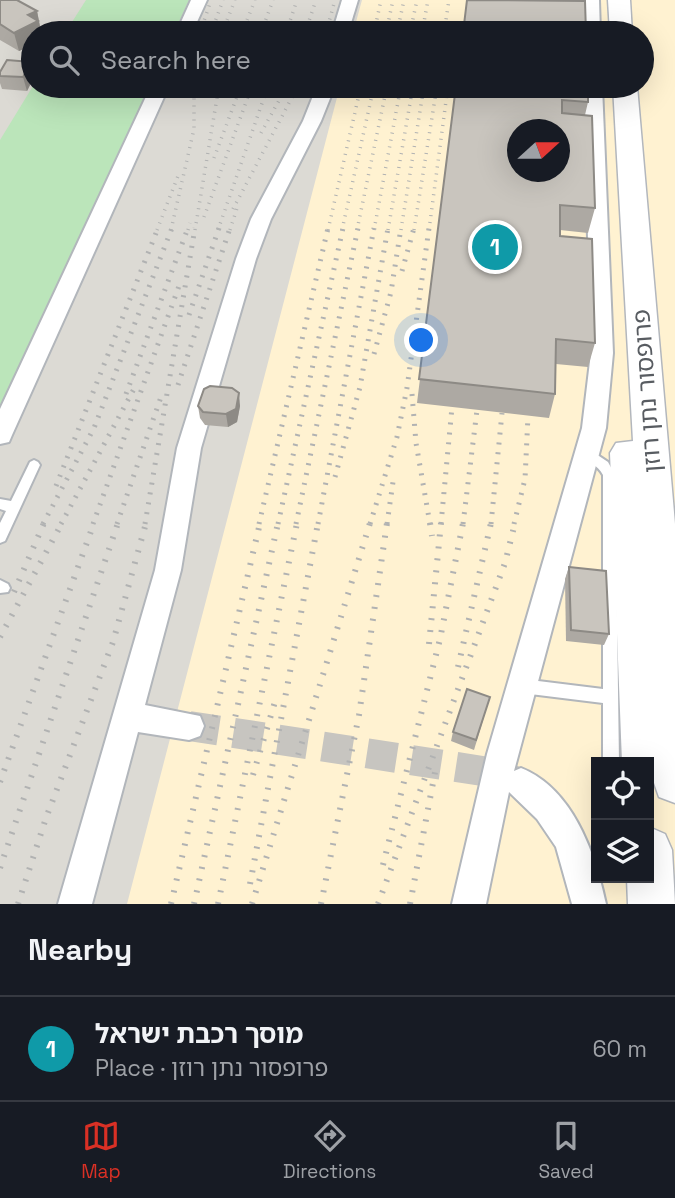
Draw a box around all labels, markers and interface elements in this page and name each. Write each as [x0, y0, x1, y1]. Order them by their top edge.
search box [21, 21, 654, 98]
icon: search [45, 41, 83, 79]
text: Search here [101, 43, 251, 77]
north arrow [507, 119, 570, 182]
pin: 1 [472, 221, 518, 273]
street label: פרופסור נתן רוזן [625, 308, 668, 474]
your location [404, 323, 438, 357]
map controls [591, 757, 654, 883]
button: locate [591, 757, 654, 820]
button: layers [591, 820, 654, 883]
text: Nearby [28, 930, 132, 969]
text: מוסך רכבת ישראל [95, 1017, 303, 1051]
text: 1 [46, 1034, 56, 1064]
text: 60 m [592, 1034, 647, 1064]
text: Place · פרופסור נתן רוזן [95, 1053, 328, 1083]
tab: Map [81, 1117, 121, 1184]
tab: Directions [283, 1117, 376, 1184]
tab: Saved [538, 1117, 594, 1184]

